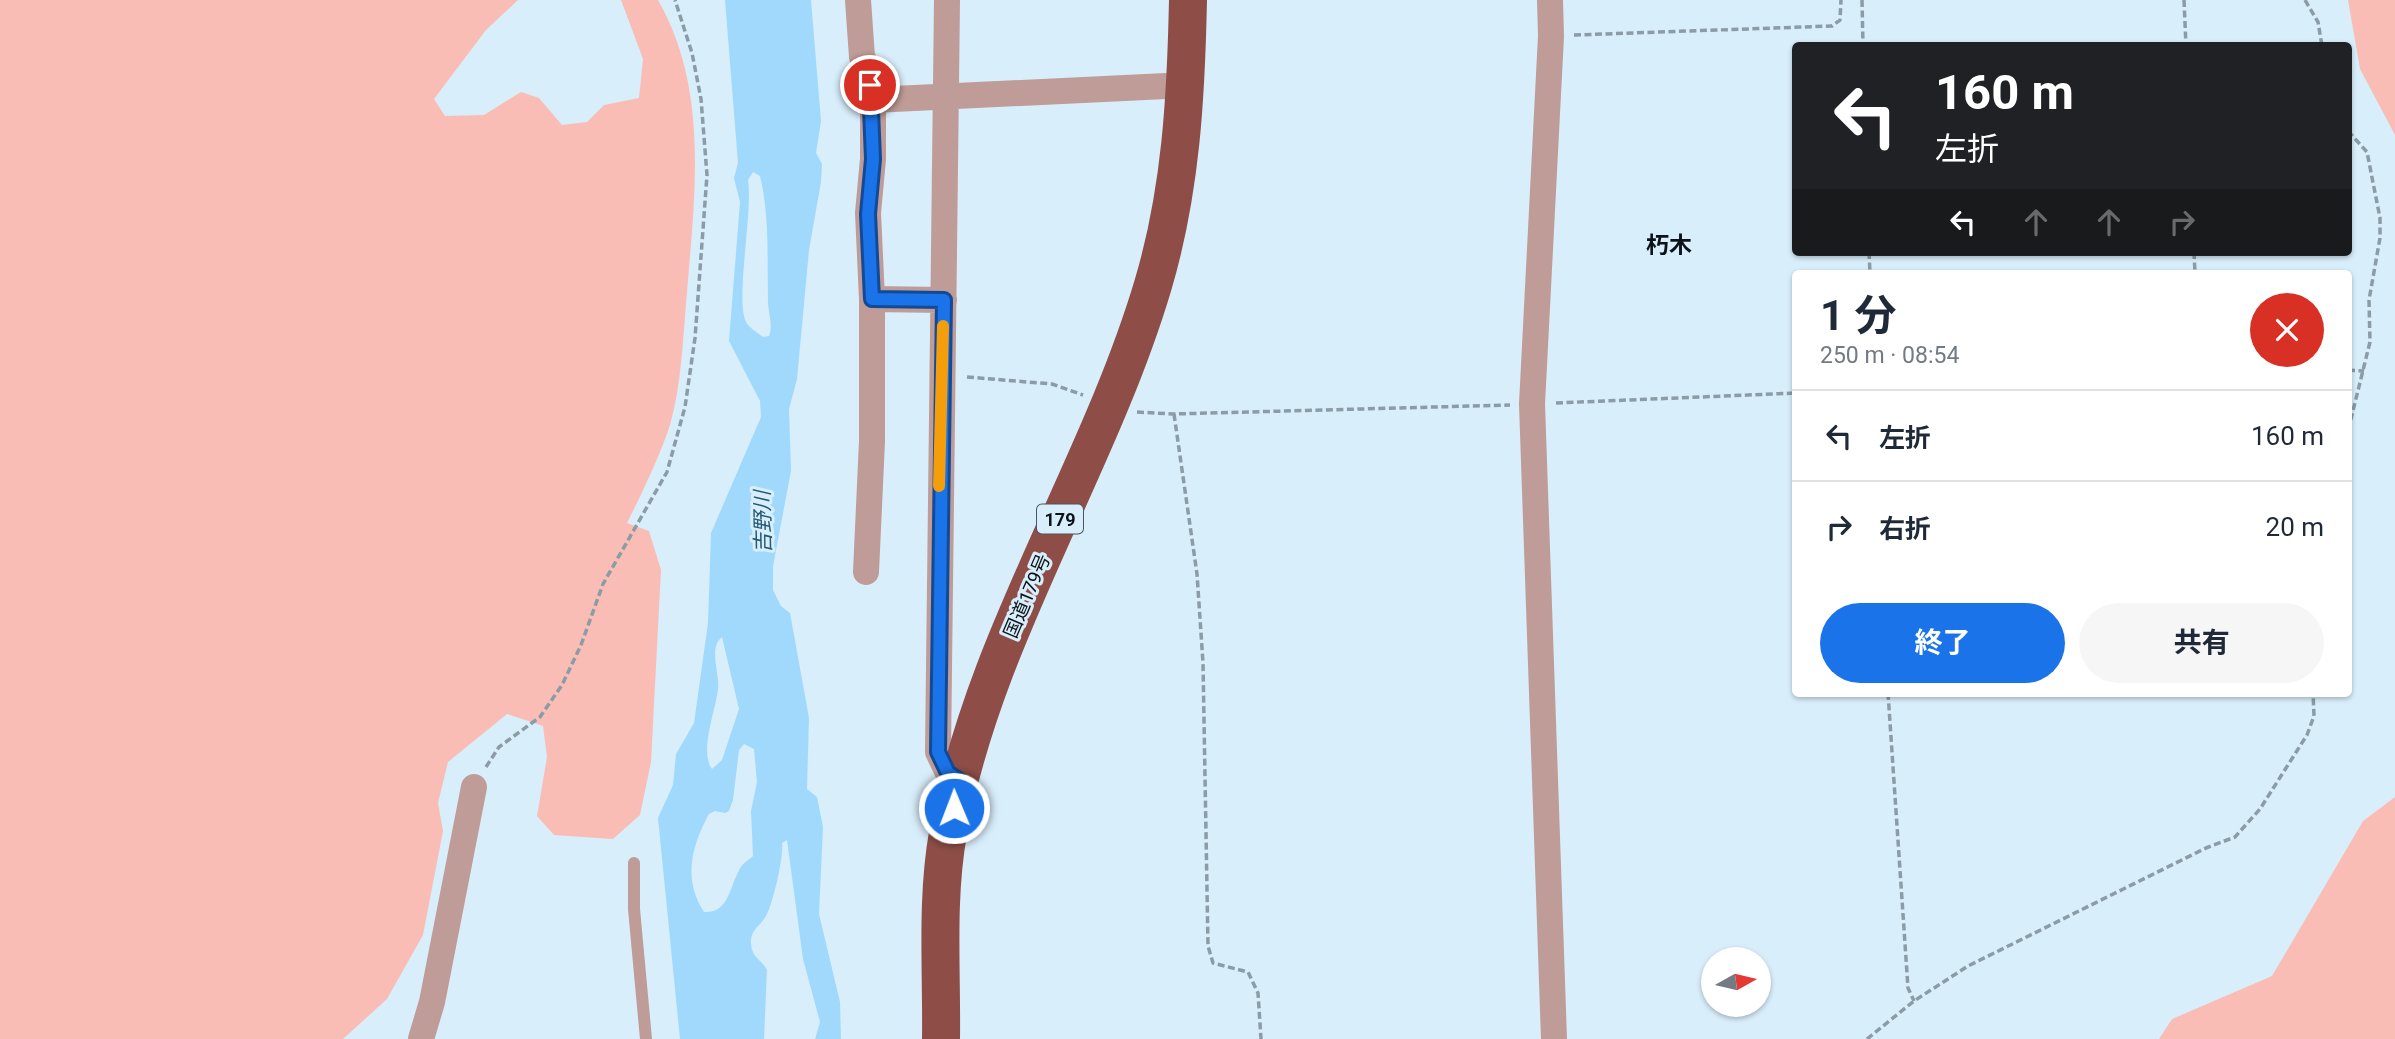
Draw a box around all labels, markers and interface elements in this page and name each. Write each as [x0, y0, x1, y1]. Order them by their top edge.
pin [840, 55, 900, 115]
text: 160 m [1935, 64, 2074, 121]
icon: arrive [851, 66, 889, 104]
icon: left [1820, 70, 1911, 161]
text: 左折 [1935, 130, 1999, 168]
icon: left [1944, 203, 1982, 241]
icon: ahead [2017, 203, 2055, 241]
icon: ahead [2090, 203, 2128, 241]
icon: right [2163, 203, 2201, 241]
district label: 朽木 [1646, 232, 1692, 259]
text: 1 分 [1820, 291, 1897, 340]
button: close [2250, 293, 2324, 367]
text: 250 m · 08:54 [1820, 342, 1959, 369]
icon: left [1820, 417, 1858, 455]
text: 160 m [2251, 421, 2324, 451]
text: 左折 [1879, 423, 1931, 453]
water label: 吉野川 [750, 488, 776, 554]
road number: 179 [1037, 504, 1083, 534]
icon: right [1820, 508, 1858, 546]
text: 20 m [2266, 512, 2324, 542]
text: 右折 [1879, 514, 1931, 544]
street label: 国道179号 [999, 551, 1055, 641]
button: 終了 [1820, 603, 2065, 683]
button: 共有 [2079, 603, 2324, 683]
position arrow [917, 771, 991, 845]
north arrow [1701, 947, 1771, 1017]
map controls [1701, 947, 1771, 1017]

